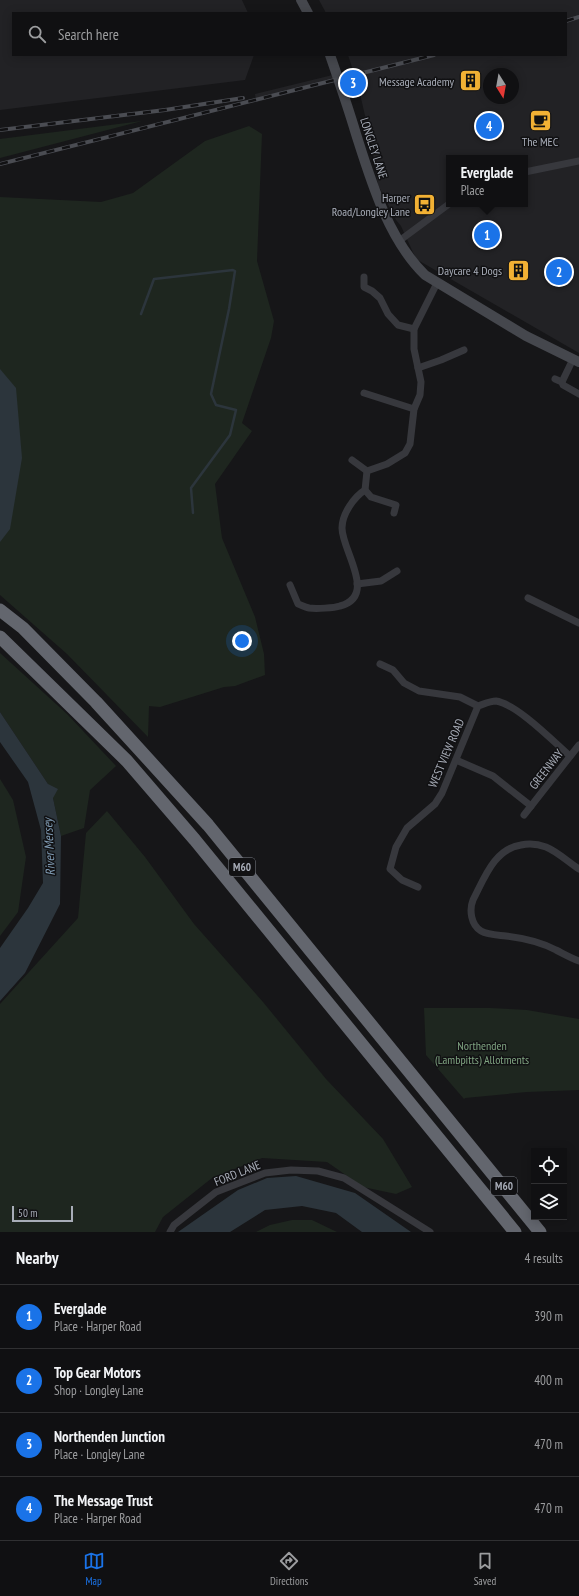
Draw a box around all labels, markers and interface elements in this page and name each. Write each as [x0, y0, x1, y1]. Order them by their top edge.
search box [12, 12, 567, 56]
icon: search [26, 23, 48, 45]
text: Search here [58, 25, 119, 44]
pin: 3 [340, 68, 366, 98]
building icon: Message Academy [457, 68, 483, 94]
north arrow [483, 68, 519, 104]
place label: Message Academy [379, 74, 454, 89]
cafe icon: The MEC [527, 107, 553, 133]
pin: 4 [476, 111, 502, 141]
street label: LONGLEY LANE [357, 116, 391, 180]
place label: The MEC [522, 134, 559, 149]
popup [446, 155, 528, 207]
text: Everglade [461, 163, 513, 182]
text: Place [461, 182, 485, 199]
place label: Harper Road/Longley Lane [332, 190, 411, 219]
bus stop icon: Harper Road/Longley Lane [412, 191, 438, 217]
pin: 1 [474, 220, 500, 250]
building icon: Daycare 4 Dogs [505, 257, 531, 283]
pin: 2 [546, 257, 572, 287]
place label: Daycare 4 Dogs [438, 263, 502, 278]
your location [232, 631, 252, 651]
street label: WEST VIEW ROAD [425, 716, 467, 790]
street label: GREENWAY [526, 746, 567, 792]
water label: River Mersey [39, 816, 59, 876]
road number: M60 [229, 858, 255, 876]
park label: Northenden (Lambpitts) Allotments [435, 1038, 529, 1067]
map controls [531, 1148, 567, 1220]
button: locate [531, 1148, 567, 1184]
street label: FORD LANE [212, 1157, 262, 1189]
road number: M60 [491, 1177, 517, 1195]
button: layers [531, 1184, 567, 1220]
scale bar [12, 1204, 73, 1223]
text: 50 m [18, 1206, 37, 1220]
text: Nearby [16, 1247, 59, 1269]
text: 4 results [524, 1250, 563, 1267]
text: Everglade [54, 1299, 107, 1318]
text: 1 [26, 1308, 32, 1325]
text: 390 m [534, 1308, 563, 1325]
text: Place · Harper Road [54, 1318, 141, 1335]
text: Top Gear Motors [54, 1363, 141, 1382]
text: 2 [26, 1372, 32, 1389]
text: 400 m [534, 1372, 563, 1389]
text: Shop · Longley Lane [54, 1382, 144, 1399]
text: Northenden Junction [54, 1427, 165, 1446]
text: 3 [26, 1436, 32, 1453]
text: 470 m [534, 1436, 563, 1453]
text: Place · Longley Lane [54, 1446, 145, 1463]
text: The Message Trust [54, 1491, 153, 1510]
text: 4 [26, 1500, 32, 1517]
text: 470 m [534, 1500, 563, 1517]
text: Place · Harper Road [54, 1510, 141, 1527]
tab: Map [83, 1550, 105, 1588]
tab: Directions [270, 1550, 308, 1588]
tab: Saved [474, 1550, 496, 1588]

